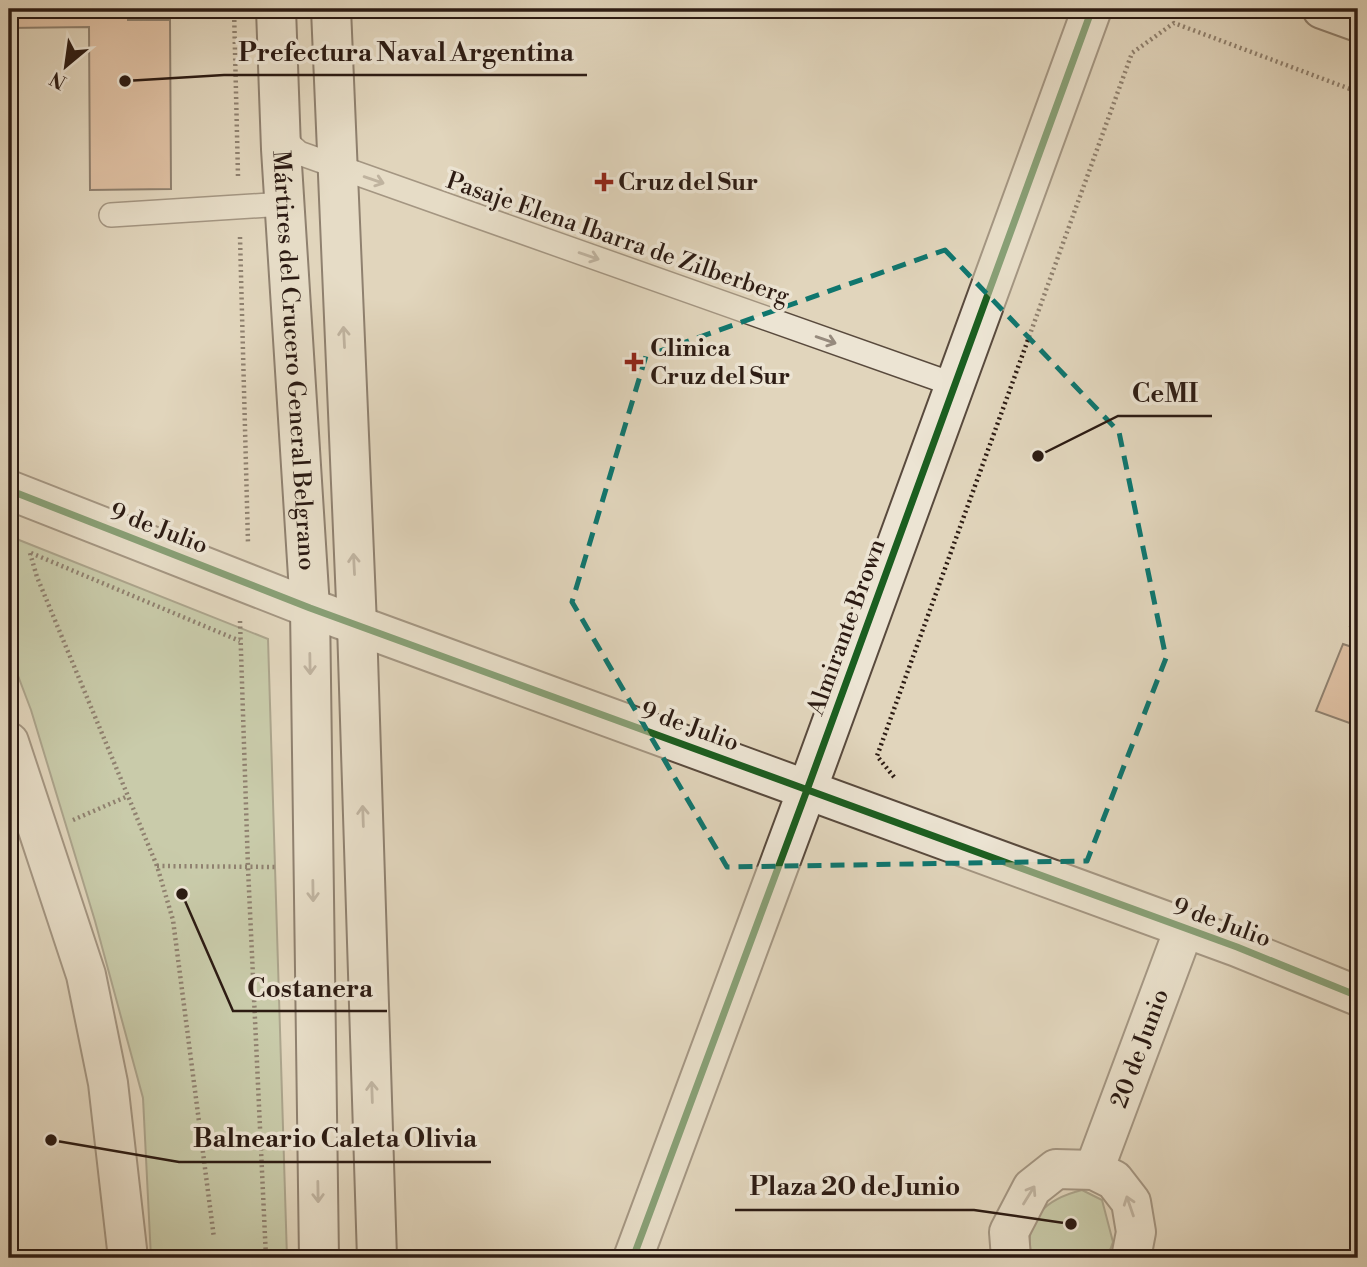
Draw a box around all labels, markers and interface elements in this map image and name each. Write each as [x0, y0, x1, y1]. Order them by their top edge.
callout: Prefectura Naval Argentina [224, 28, 587, 75]
north arrow [32, 32, 102, 102]
text: Prefectura Naval Argentina [238, 37, 575, 69]
text: N [46, 66, 71, 94]
street label: Mártires del Crucero General Belgrano [265, 150, 322, 571]
street label: Pasaje Elena Ibarra de Zilberberg [442, 166, 794, 312]
place label: Cruz del Sur [618, 168, 758, 198]
marker: Cruz del Sur [596, 174, 612, 190]
one-way arrow [363, 175, 385, 187]
one-way arrow [577, 250, 599, 263]
one-way arrow [338, 325, 351, 348]
place label: Clinica Cruz del Sur [650, 334, 790, 392]
one-way arrow [815, 334, 837, 347]
marker: Clinica Cruz del Sur [624, 352, 644, 372]
callout: CeMI [1118, 369, 1212, 416]
text: CeMI [1132, 378, 1198, 410]
street label: 9 de Julio [105, 497, 212, 561]
street label: Almirante Brown [801, 535, 893, 721]
one-way arrow [348, 553, 361, 576]
one-way arrow [304, 652, 317, 675]
street label: 9 de Julio [636, 695, 743, 759]
one-way arrow [356, 804, 370, 827]
one-way arrow [307, 880, 320, 903]
street label: 9 de Julio [1168, 891, 1275, 955]
callout: Costanera [233, 964, 387, 1011]
text: Costanera [247, 973, 374, 1005]
street label: 20 de Junio [1105, 985, 1176, 1112]
one-way arrow [365, 1081, 378, 1104]
callout: Balneario Caleta Olivia [179, 1115, 491, 1162]
text: Balneario Caleta Olivia [193, 1123, 478, 1155]
callout: Plaza 20 de Junio [735, 1163, 974, 1210]
text: Plaza 20 de Junio [750, 1171, 960, 1203]
one-way arrow [311, 1181, 325, 1204]
one-way arrow [1022, 1186, 1036, 1206]
one-way arrow [1123, 1196, 1135, 1218]

